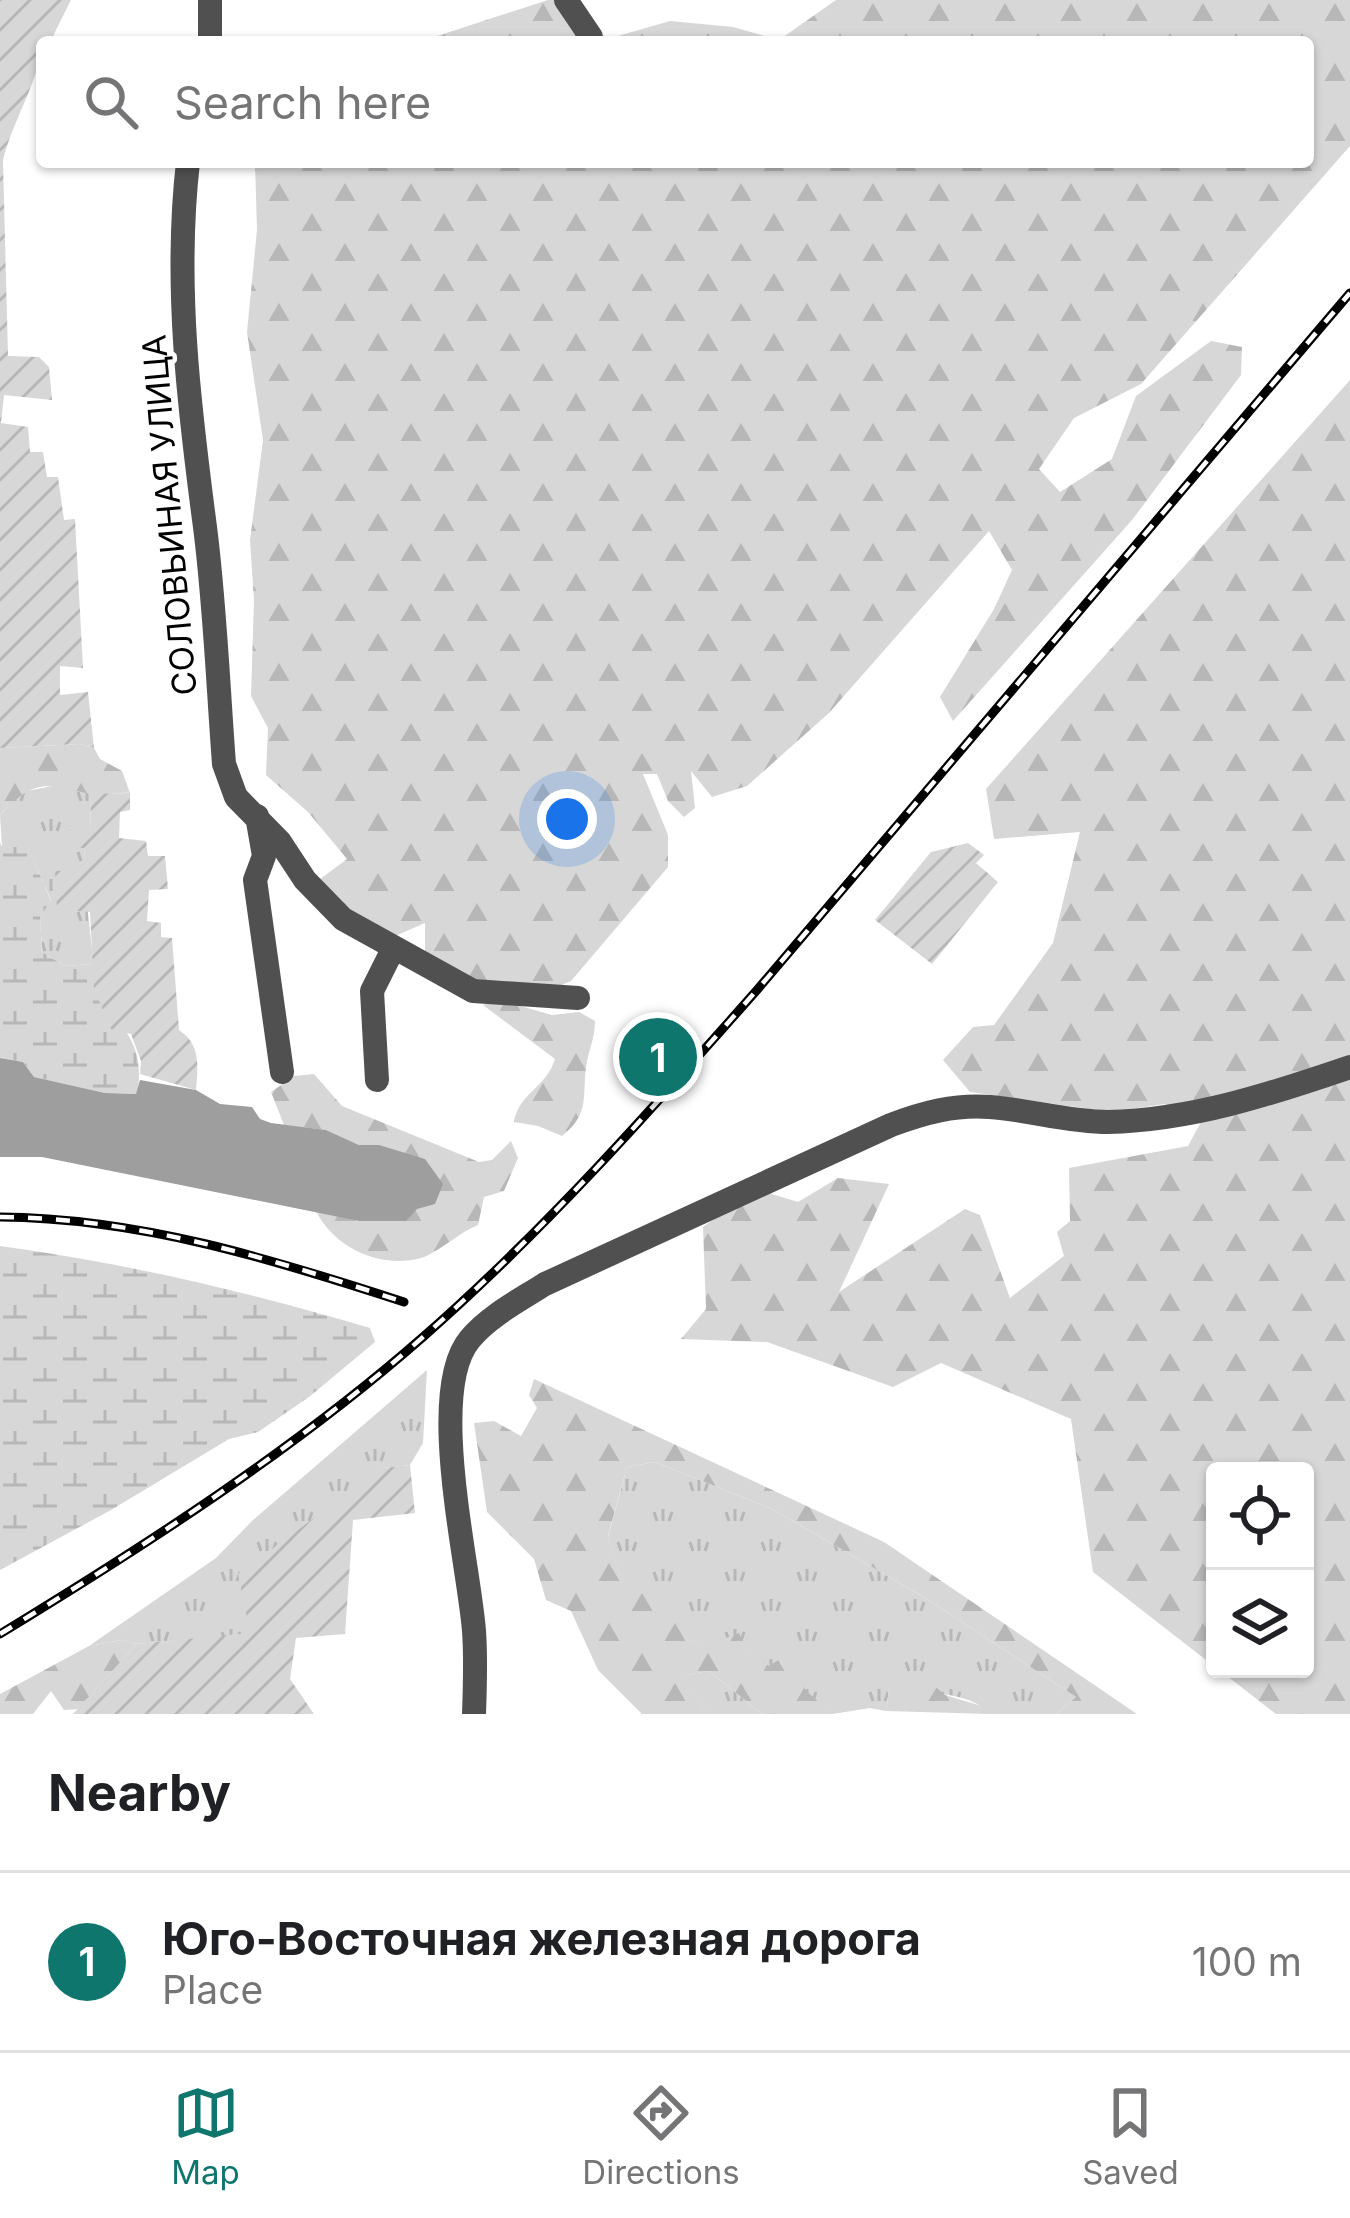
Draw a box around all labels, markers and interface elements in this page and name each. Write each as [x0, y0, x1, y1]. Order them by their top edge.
search box [36, 36, 1314, 168]
icon: search [78, 69, 144, 135]
text: Search here [174, 75, 431, 130]
street label: СОЛОВЬИНАЯ УЛИЦА [133, 333, 205, 697]
your location [537, 789, 597, 849]
pin: 1 [619, 1012, 697, 1102]
map controls [1206, 1462, 1314, 1678]
button: locate [1206, 1462, 1314, 1570]
button: layers [1206, 1570, 1314, 1678]
text: Nearby [48, 1762, 231, 1823]
text: Юго-Восточная железная дорога [162, 1911, 921, 1966]
text: 1 [79, 1938, 95, 1985]
text: 100 m [1192, 1938, 1302, 1985]
text: Place [162, 1966, 263, 2013]
tab: Map [171, 2080, 240, 2192]
tab: Directions [582, 2080, 740, 2192]
tab: Saved [1082, 2080, 1179, 2192]

